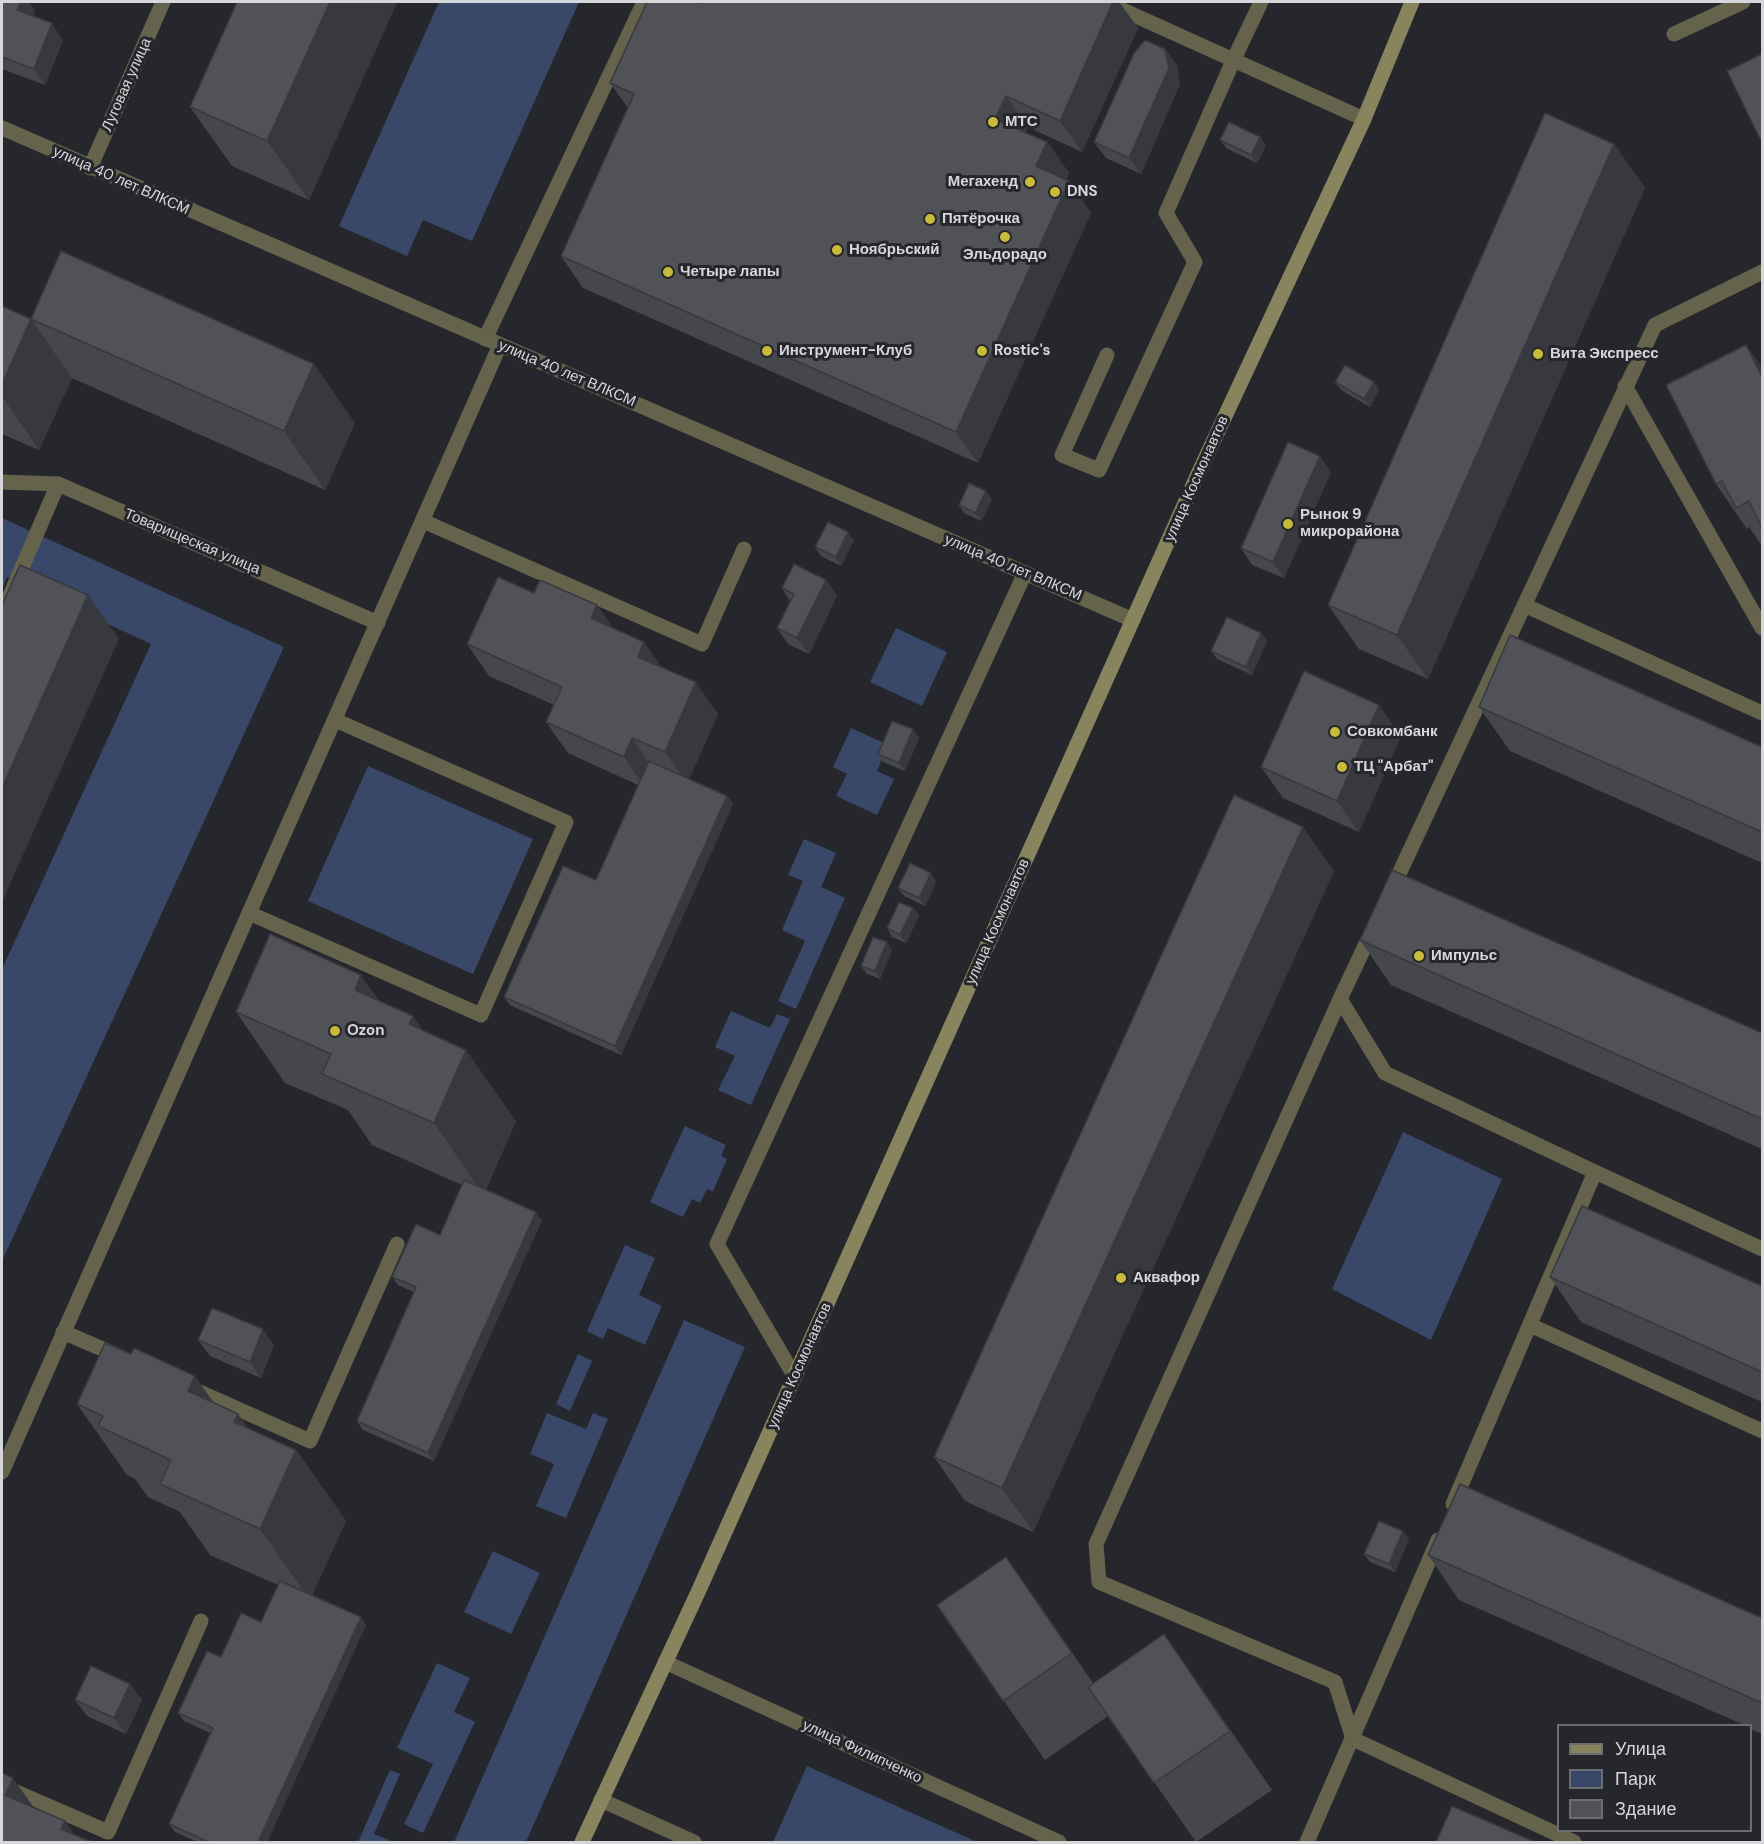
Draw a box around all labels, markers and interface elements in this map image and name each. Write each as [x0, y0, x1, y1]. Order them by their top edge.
street label: Луговая улица [98, 35, 156, 135]
place label: МТС [1005, 113, 1037, 131]
marker: МТС [986, 115, 1000, 129]
street label: улица 40 лет ВЛКСМ [50, 143, 192, 219]
place label: Мегахенд [948, 173, 1018, 191]
marker: Мегахенд [1023, 175, 1037, 189]
place label: DNS [1067, 183, 1098, 201]
marker: DNS [1048, 185, 1062, 199]
place label: Пятёрочка [942, 210, 1020, 228]
marker: Пятёрочка [923, 212, 937, 226]
marker: Эльдорадо [998, 230, 1012, 244]
place label: Ноябрьский [849, 241, 939, 259]
marker: Ноябрьский [830, 243, 844, 257]
place label: Эльдорадо [963, 246, 1047, 264]
place label: Четыре лапы [680, 263, 780, 281]
marker: Четыре лапы [661, 265, 675, 279]
street label: улица 40 лет ВЛКСМ [496, 337, 638, 411]
place label: Инструмент-Клуб [779, 342, 912, 360]
place label: Rostic's [994, 342, 1051, 360]
marker: Инструмент-Клуб [760, 344, 774, 358]
marker: Rostic's [975, 344, 989, 358]
place label: Вита Экспресс [1550, 345, 1659, 363]
marker: Вита Экспресс [1531, 347, 1545, 361]
street label: улица Космонавтов [1161, 413, 1233, 545]
street label: Товарищеская улица [121, 505, 263, 579]
place label: Рынок 9 микрорайона [1300, 506, 1399, 541]
marker: Рынок 9 микрорайона [1281, 517, 1295, 531]
street label: улица 40 лет ВЛКСМ [942, 531, 1084, 605]
place label: Совкомбанк [1347, 723, 1438, 741]
marker: Совкомбанк [1328, 725, 1342, 739]
place label: ТЦ "Арбат" [1354, 758, 1434, 776]
marker: ТЦ "Арбат" [1335, 760, 1349, 774]
street label: улица Космонавтов [962, 856, 1034, 988]
place label: Импульс [1431, 947, 1497, 965]
marker: Импульс [1412, 949, 1426, 963]
place label: Ozon [347, 1022, 385, 1040]
marker: Ozon [328, 1024, 342, 1038]
place label: Аквафор [1133, 1269, 1200, 1287]
marker: Аквафор [1114, 1271, 1128, 1285]
street label: улица Космонавтов [764, 1300, 836, 1432]
street label: улица Филипченко [799, 1716, 925, 1788]
legend [1557, 1724, 1752, 1832]
text: Улица [1615, 1737, 1666, 1761]
text: Парк [1615, 1767, 1656, 1791]
text: Здание [1615, 1797, 1676, 1821]

